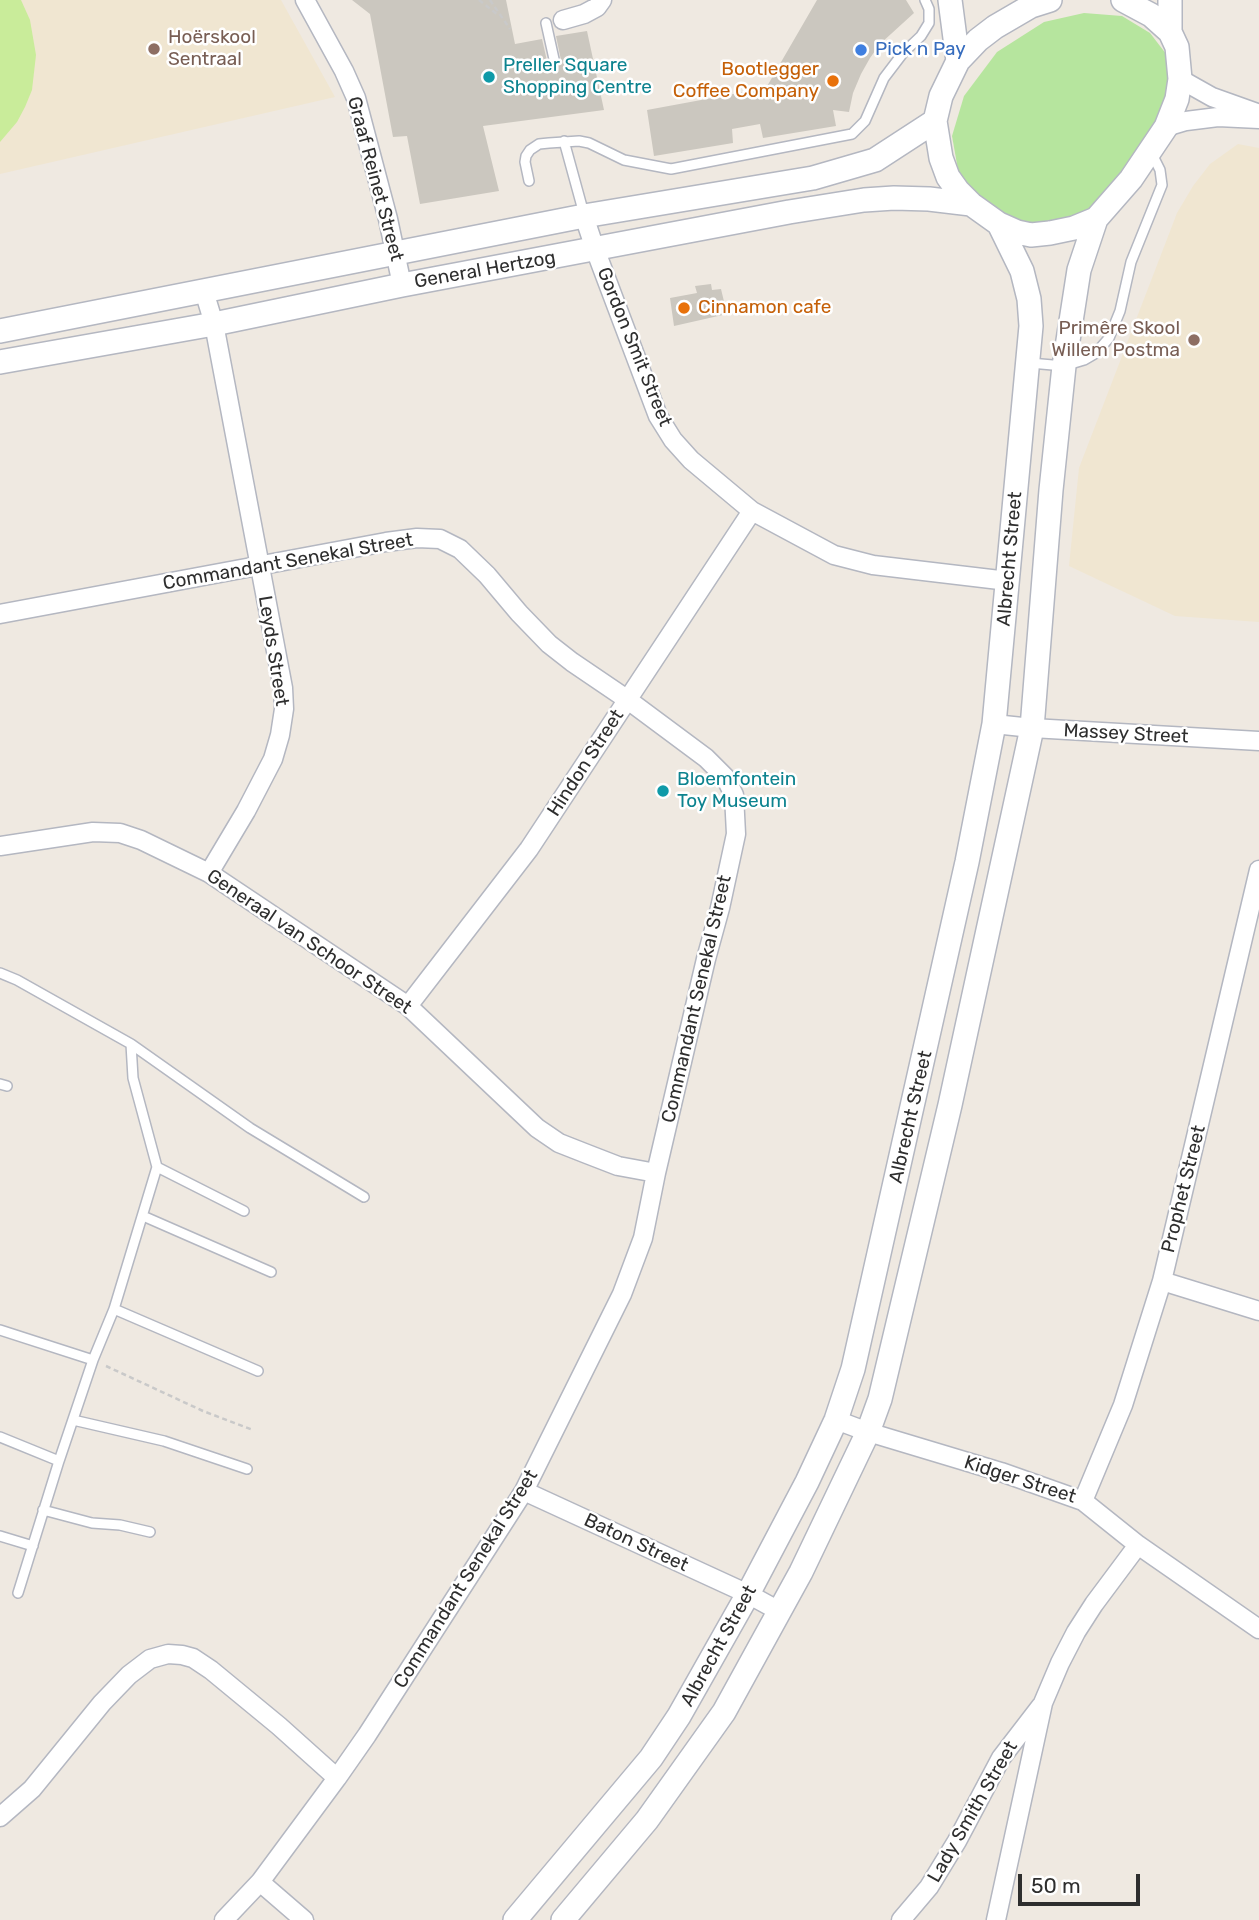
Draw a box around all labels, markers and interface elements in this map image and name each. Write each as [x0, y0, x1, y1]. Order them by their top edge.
place label: Hoërskool Sentraal [168, 27, 256, 71]
place label: Pick n Pay [875, 39, 966, 61]
marker: Hoërskool Sentraal [146, 41, 162, 57]
marker: Pick n Pay [853, 42, 869, 58]
place label: Preller Square Shopping Centre [503, 55, 652, 99]
place label: Bootlegger Coffee Company [673, 59, 819, 103]
marker: Preller Square Shopping Centre [481, 69, 497, 85]
marker: Bootlegger Coffee Company [825, 73, 841, 89]
street label: Graaf Reinet Street [342, 94, 408, 264]
street label: General Hertzog [413, 246, 557, 294]
street label: Gordon Smit Street [592, 264, 676, 430]
place label: Cinnamon cafe [698, 297, 831, 319]
marker: Cinnamon cafe [676, 300, 692, 316]
place label: Primêre Skool Willem Postma [1051, 318, 1180, 362]
marker: Primêre Skool Willem Postma [1186, 332, 1202, 348]
street label: Albrecht Street [993, 491, 1027, 627]
street label: Commandant Senekal Street [161, 529, 415, 595]
street label: Leyds Street [253, 594, 293, 708]
street label: Hindon Street [543, 705, 629, 821]
street label: Massey Street [1063, 719, 1189, 749]
place label: Bloemfontein Toy Museum [677, 769, 796, 813]
marker: Bloemfontein Toy Museum [655, 783, 671, 799]
street label: Generaal van Schoor Street [202, 865, 416, 1019]
street label: Commandant Senekal Street [657, 873, 737, 1125]
street label: Albrecht Street [885, 1049, 937, 1185]
street label: Prophet Street [1157, 1123, 1211, 1255]
street label: Kidger Street [961, 1451, 1079, 1509]
street label: Commandant Senekal Street [389, 1465, 543, 1693]
street label: Baton Street [580, 1509, 692, 1577]
street label: Albrecht Street [676, 1581, 762, 1711]
street label: Lady Smith Street [923, 1737, 1023, 1887]
scale bar [1021, 1860, 1144, 1904]
text: 50 m [1031, 1873, 1081, 1898]

